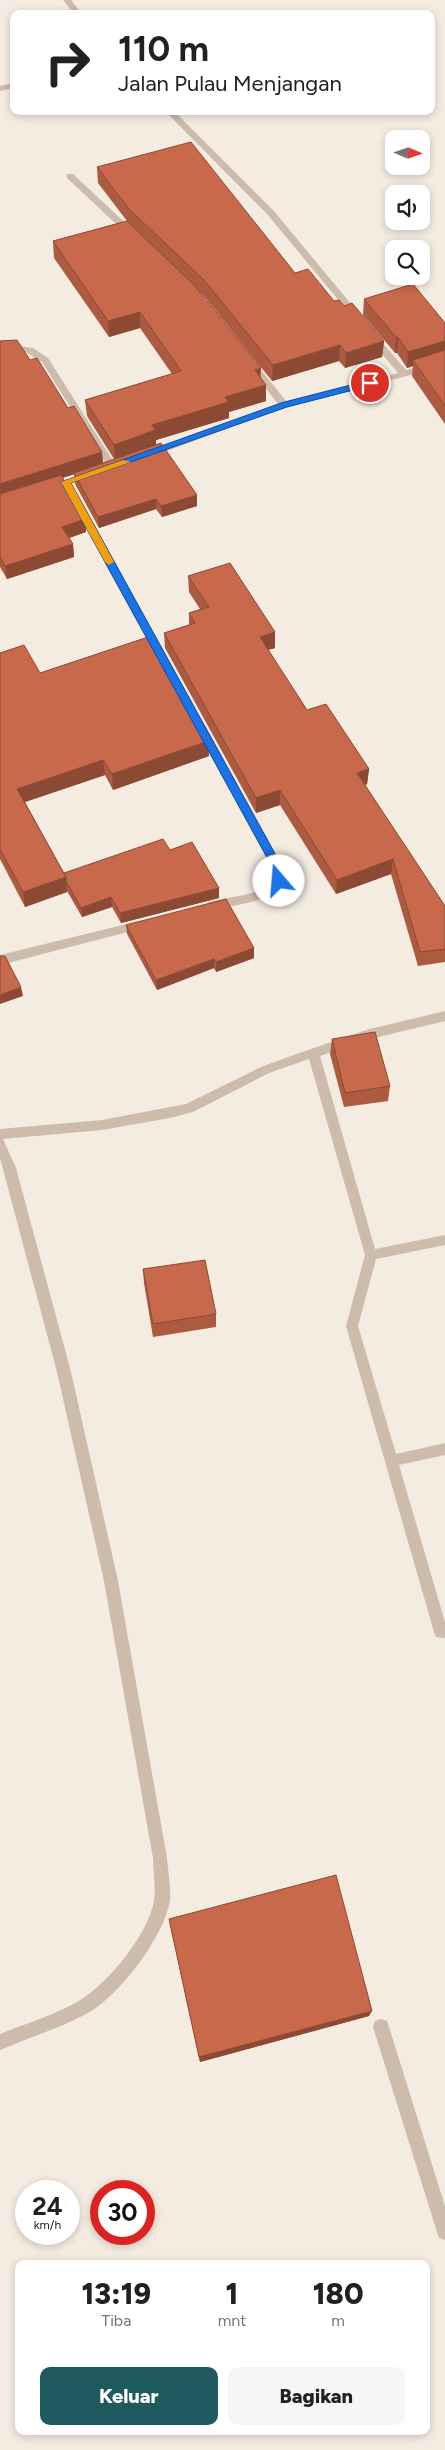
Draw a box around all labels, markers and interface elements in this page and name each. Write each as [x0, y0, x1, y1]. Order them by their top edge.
text: 110 m [118, 28, 209, 70]
icon: right [35, 30, 100, 95]
text: Jalan Pulau Menjangan [118, 70, 342, 97]
north arrow [385, 130, 430, 175]
map controls [385, 130, 430, 285]
button: sound [385, 185, 430, 230]
button: search [385, 240, 430, 285]
pin [349, 362, 391, 404]
icon: arrive [356, 369, 384, 397]
position arrow [252, 854, 304, 906]
speed limit sign: 30 [90, 2180, 155, 2245]
text: 24 [32, 2191, 63, 2221]
text: km/h [34, 2218, 61, 2232]
text: 13:19 [82, 2275, 151, 2312]
text: 1 [226, 2275, 238, 2312]
text: 180 [313, 2275, 363, 2312]
text: Tiba [101, 2311, 131, 2330]
text: mnt [218, 2311, 246, 2330]
text: m [331, 2311, 345, 2330]
button: Keluar [40, 2367, 218, 2425]
button: Bagikan [228, 2367, 405, 2425]

